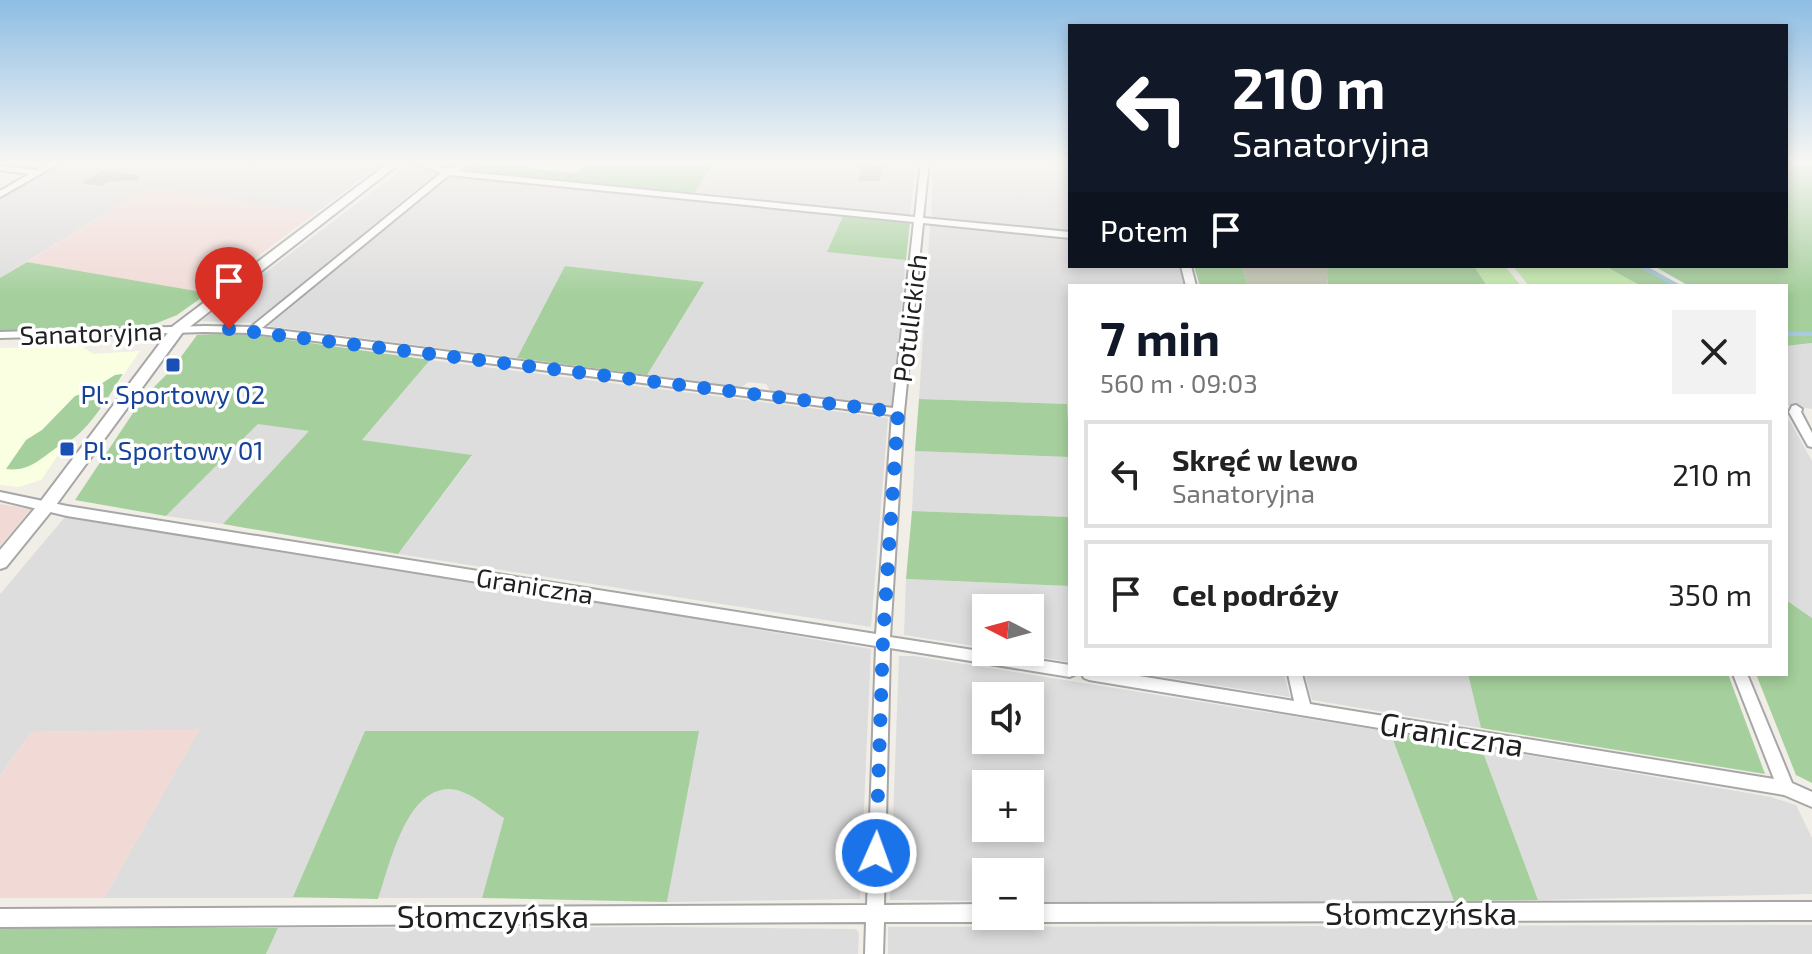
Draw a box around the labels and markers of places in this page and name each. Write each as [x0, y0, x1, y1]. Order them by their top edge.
pin [195, 247, 263, 329]
marker: Pl. Sportowy 02 [164, 356, 182, 374]
place label: Pl. Sportowy 02 [81, 378, 265, 409]
place label: Pl. Sportowy 01 [83, 434, 264, 465]
marker: Pl. Sportowy 01 [58, 440, 76, 458]

